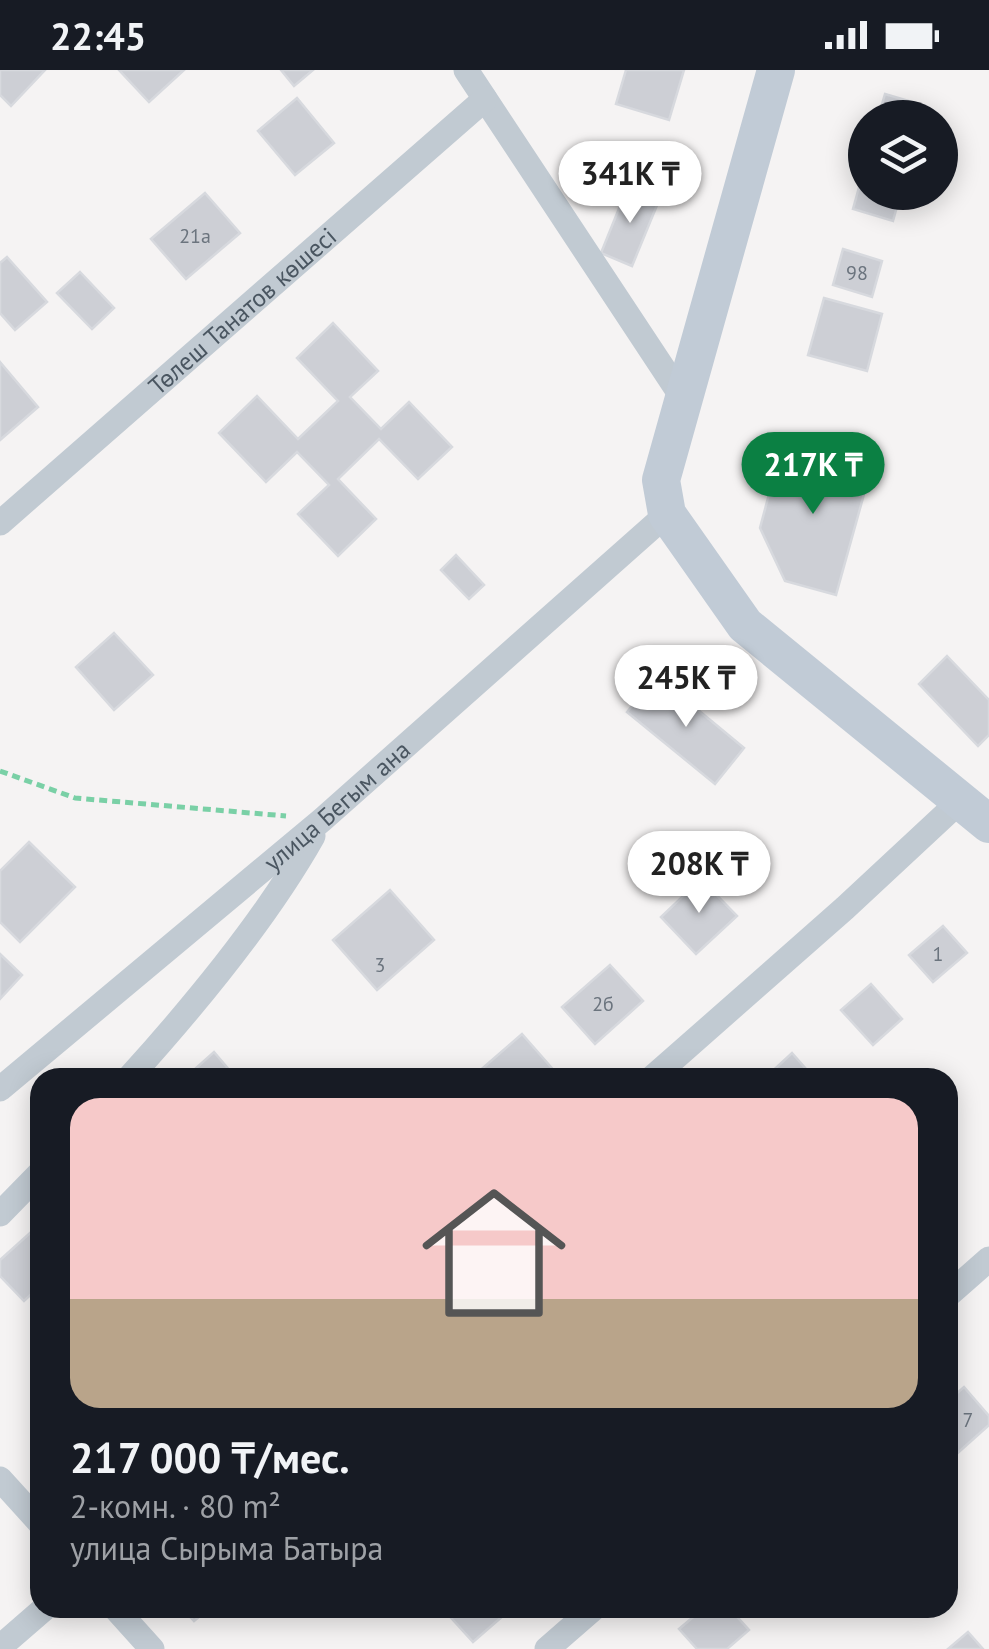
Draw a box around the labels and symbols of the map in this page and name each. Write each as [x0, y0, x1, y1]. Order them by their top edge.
pin: 341K ₸ [549, 141, 711, 226]
street label: Төлеш Танатов көшесі [142, 220, 343, 402]
house number: 21а [179, 223, 211, 249]
house number: 98 [846, 260, 868, 286]
pin: 217K ₸ [732, 432, 894, 517]
pin: 245K ₸ [605, 645, 767, 730]
street label: улица Бегым ана [257, 734, 417, 878]
pin: 208K ₸ [618, 831, 780, 916]
house number: 1 [933, 941, 943, 967]
house number: 3 [375, 952, 385, 978]
house number: 2б [592, 991, 614, 1017]
house number: 7 [963, 1407, 973, 1433]

